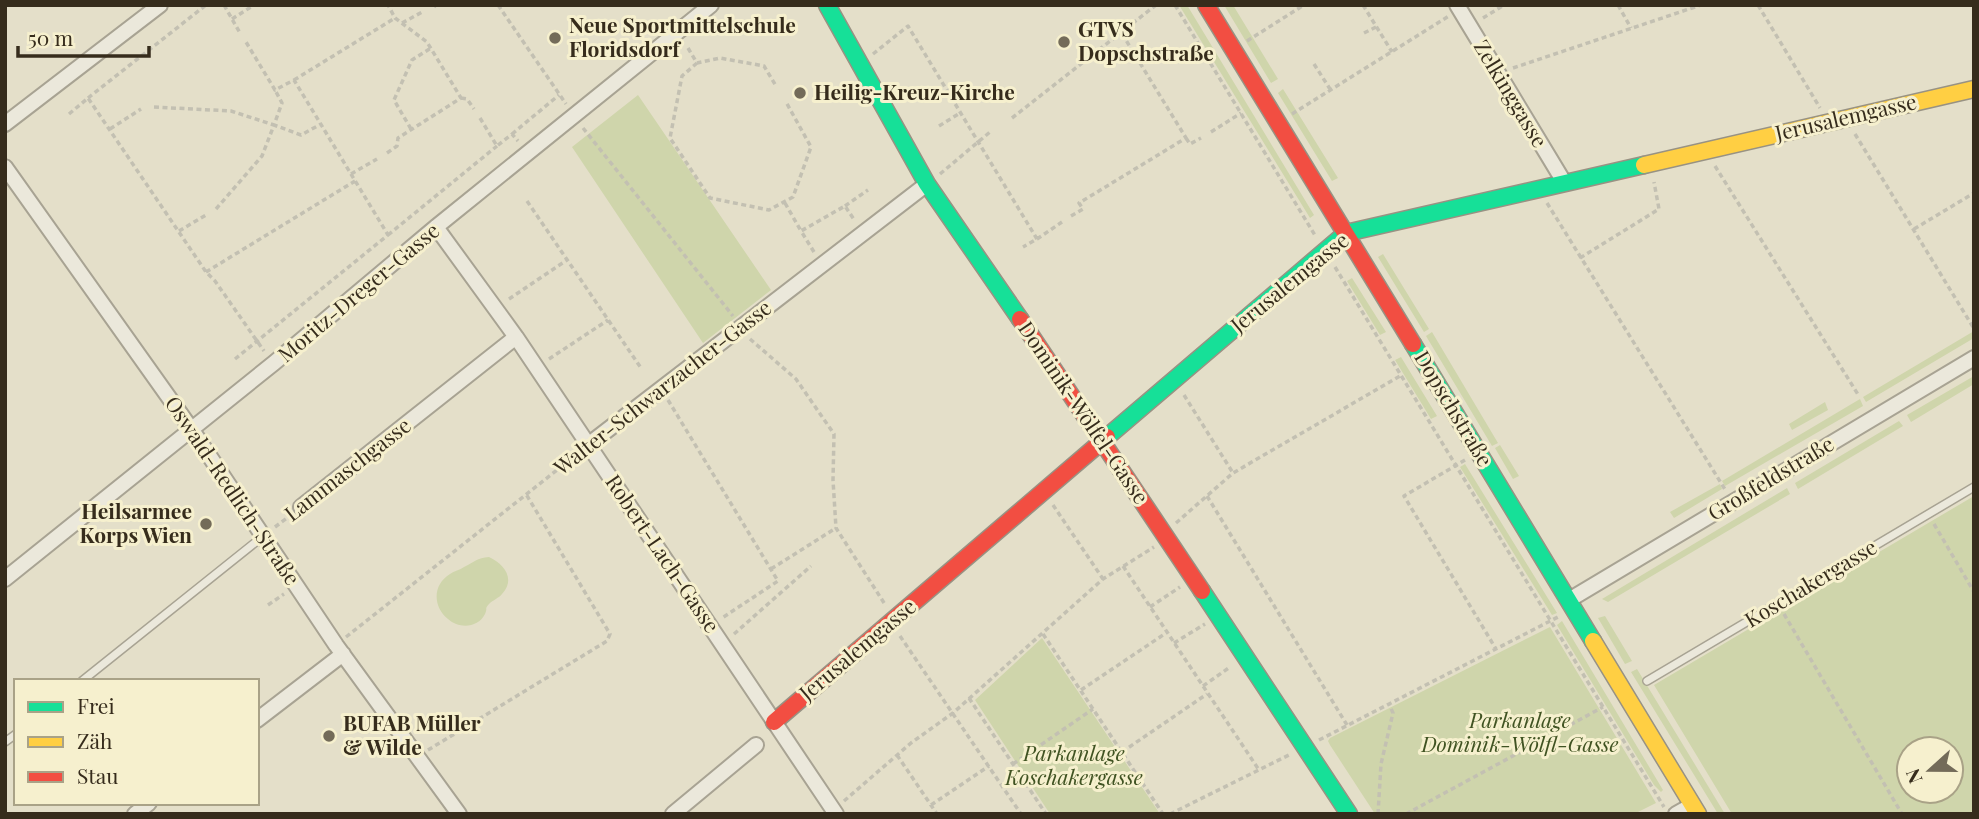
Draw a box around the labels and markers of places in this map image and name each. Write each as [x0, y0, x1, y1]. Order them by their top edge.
place label: Neue Sportmittelschule Floridsdorf [569, 10, 796, 62]
place label: GTVS Dopschstraße [1078, 14, 1214, 66]
marker: Neue Sportmittelschule Floridsdorf [547, 30, 563, 46]
marker: GTVS Dopschstraße [1056, 34, 1072, 50]
place label: Heilig-Kreuz-Kirche [814, 77, 1015, 105]
marker: Heilig-Kreuz-Kirche [792, 85, 808, 101]
place label: Heilsarmee Korps Wien [80, 496, 192, 548]
marker: Heilsarmee Korps Wien [198, 516, 214, 532]
place label: BUFAB Müller & Wilde [343, 708, 481, 760]
marker: BUFAB Müller & Wilde [321, 728, 337, 744]

